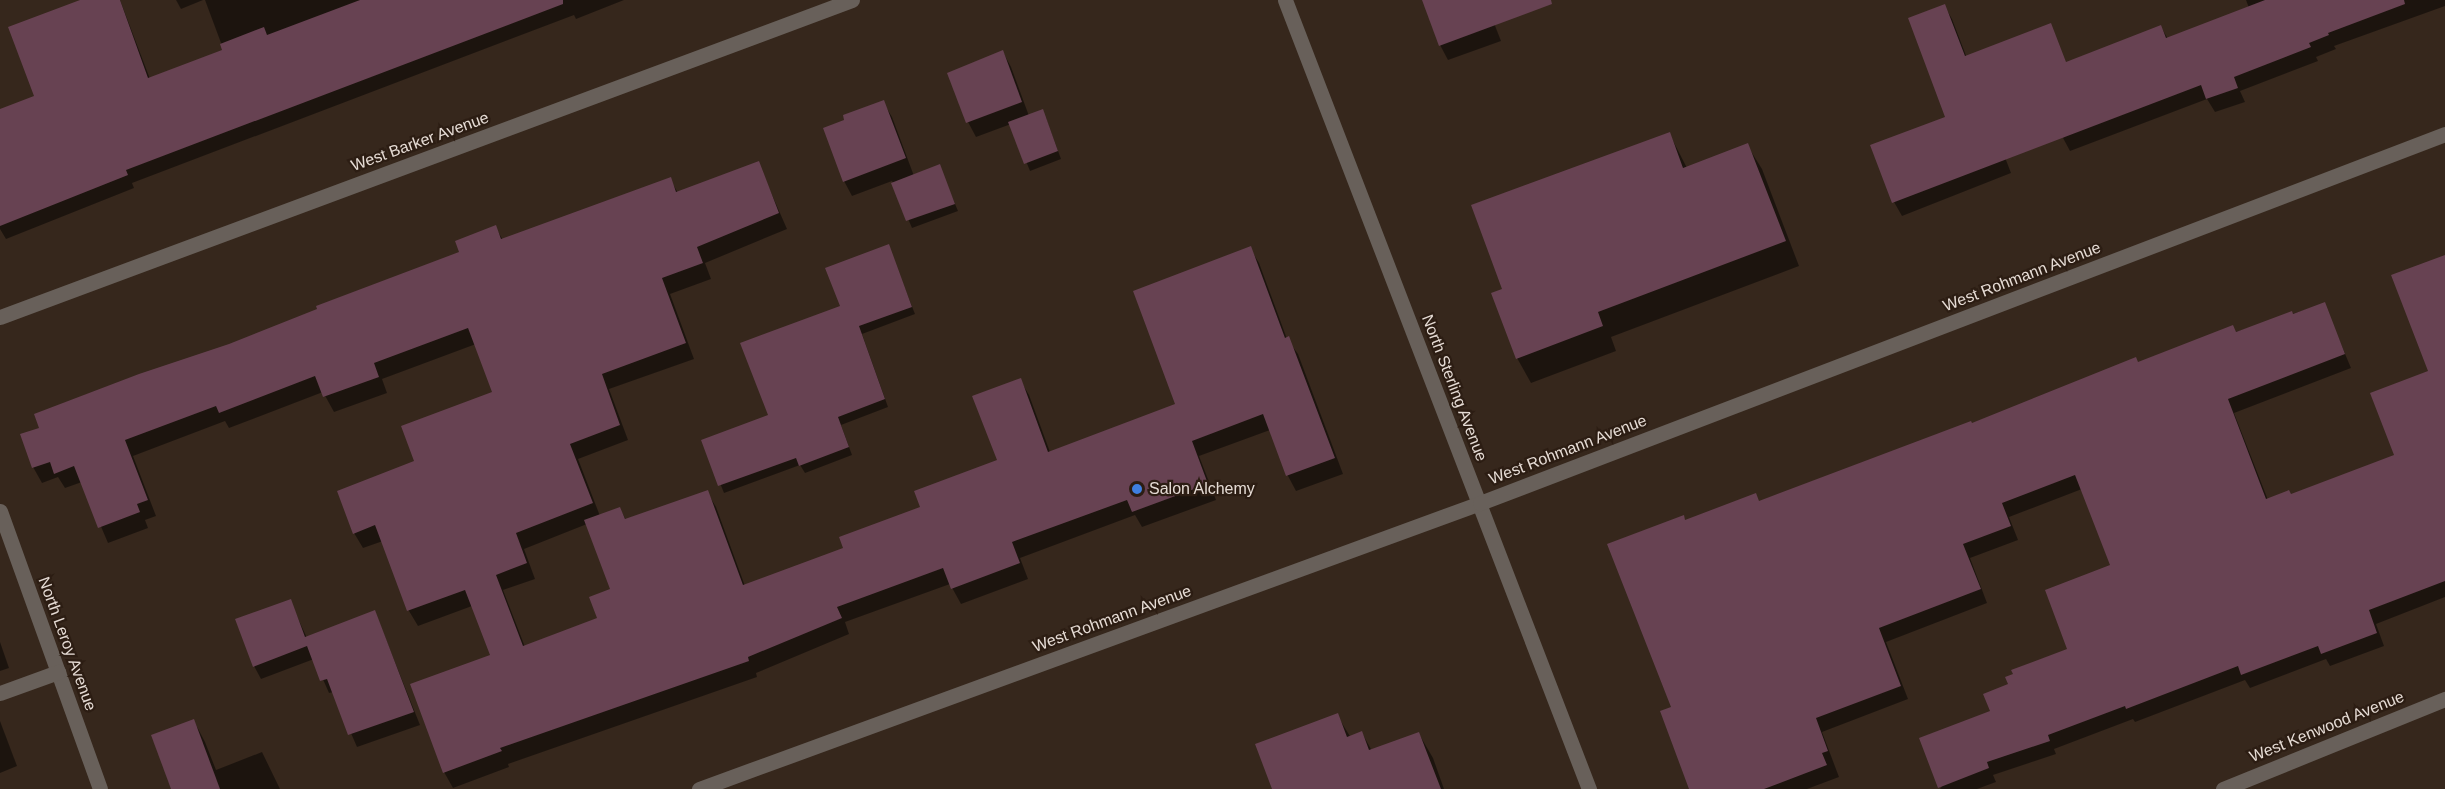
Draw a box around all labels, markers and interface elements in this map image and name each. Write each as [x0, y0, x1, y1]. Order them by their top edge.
street label: West Barker Avenue [348, 108, 492, 176]
street label: West Rohmann Avenue [1940, 238, 2104, 316]
street label: North Sterling Avenue [1417, 312, 1491, 464]
street label: West Rohmann Avenue [1486, 411, 1650, 489]
place label: Salon Alchemy [1149, 479, 1256, 499]
marker: Salon Alchemy [1130, 482, 1144, 496]
street label: North Leroy Avenue [34, 574, 100, 714]
street label: West Rohmann Avenue [1030, 581, 1194, 657]
street label: West Kenwood Avenue [2247, 687, 2407, 767]

